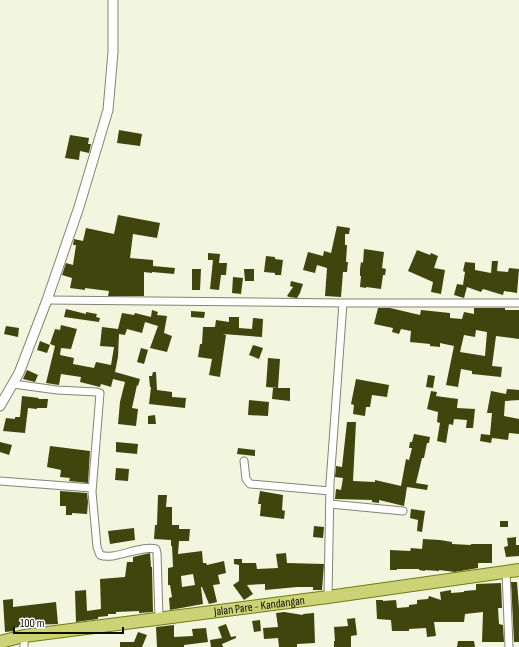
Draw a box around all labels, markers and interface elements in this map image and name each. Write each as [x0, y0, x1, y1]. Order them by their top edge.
street label: Jalan Pare - Kandangan [212, 593, 306, 620]
scale bar [14, 609, 123, 635]
text: 100 m [20, 616, 45, 631]

